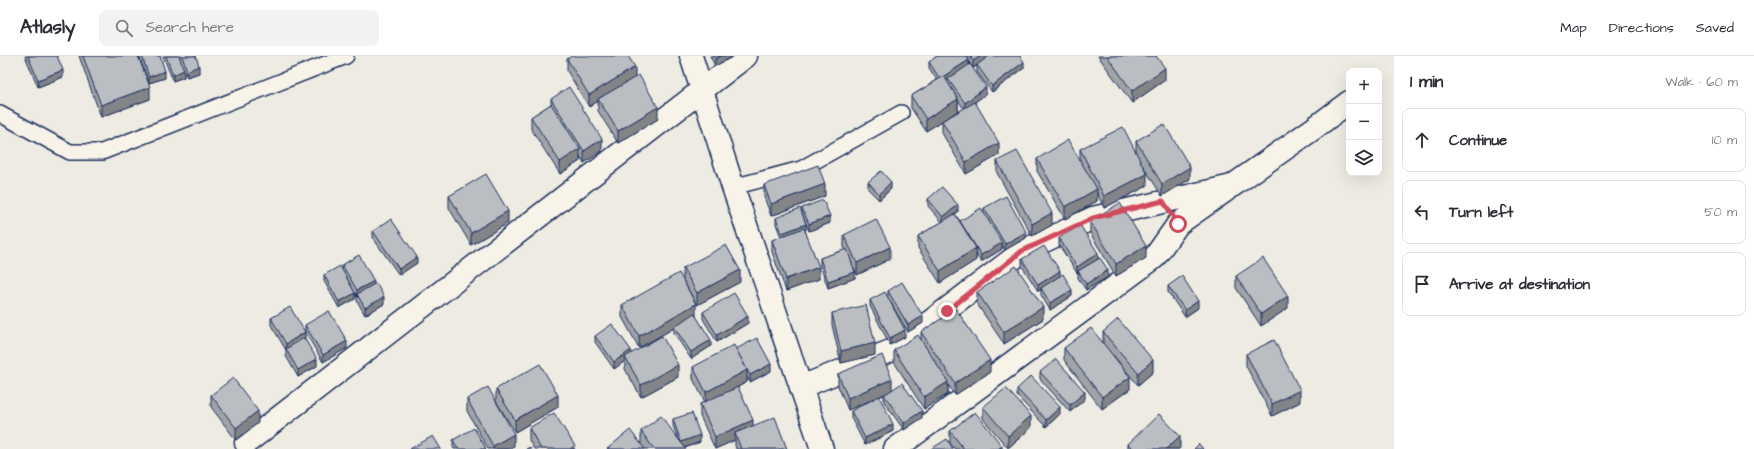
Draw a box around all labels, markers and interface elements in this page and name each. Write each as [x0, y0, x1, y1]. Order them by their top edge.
search box [99, 10, 379, 46]
text: Atlasly [20, 14, 75, 41]
icon: search [113, 17, 135, 39]
text: Search here [145, 17, 234, 38]
text: Map [1560, 18, 1587, 38]
text: Directions [1609, 18, 1674, 38]
text: Saved [1696, 18, 1734, 38]
map controls [1346, 68, 1382, 176]
button: + [1346, 68, 1382, 104]
text: 1 min [1410, 70, 1443, 94]
text: Walk · 60 m [1665, 73, 1738, 91]
button: − [1346, 104, 1382, 140]
icon: ahead [1411, 129, 1433, 151]
text: Continue [1449, 130, 1507, 151]
text: 10 m [1712, 131, 1737, 149]
button: layers [1346, 140, 1382, 176]
icon: left [1411, 201, 1433, 223]
text: Turn left [1449, 202, 1513, 223]
text: 50 m [1704, 203, 1737, 221]
route start [1169, 215, 1187, 233]
icon: arrive [1411, 273, 1433, 295]
text: Arrive at destination [1449, 274, 1590, 295]
route end [938, 302, 956, 320]

